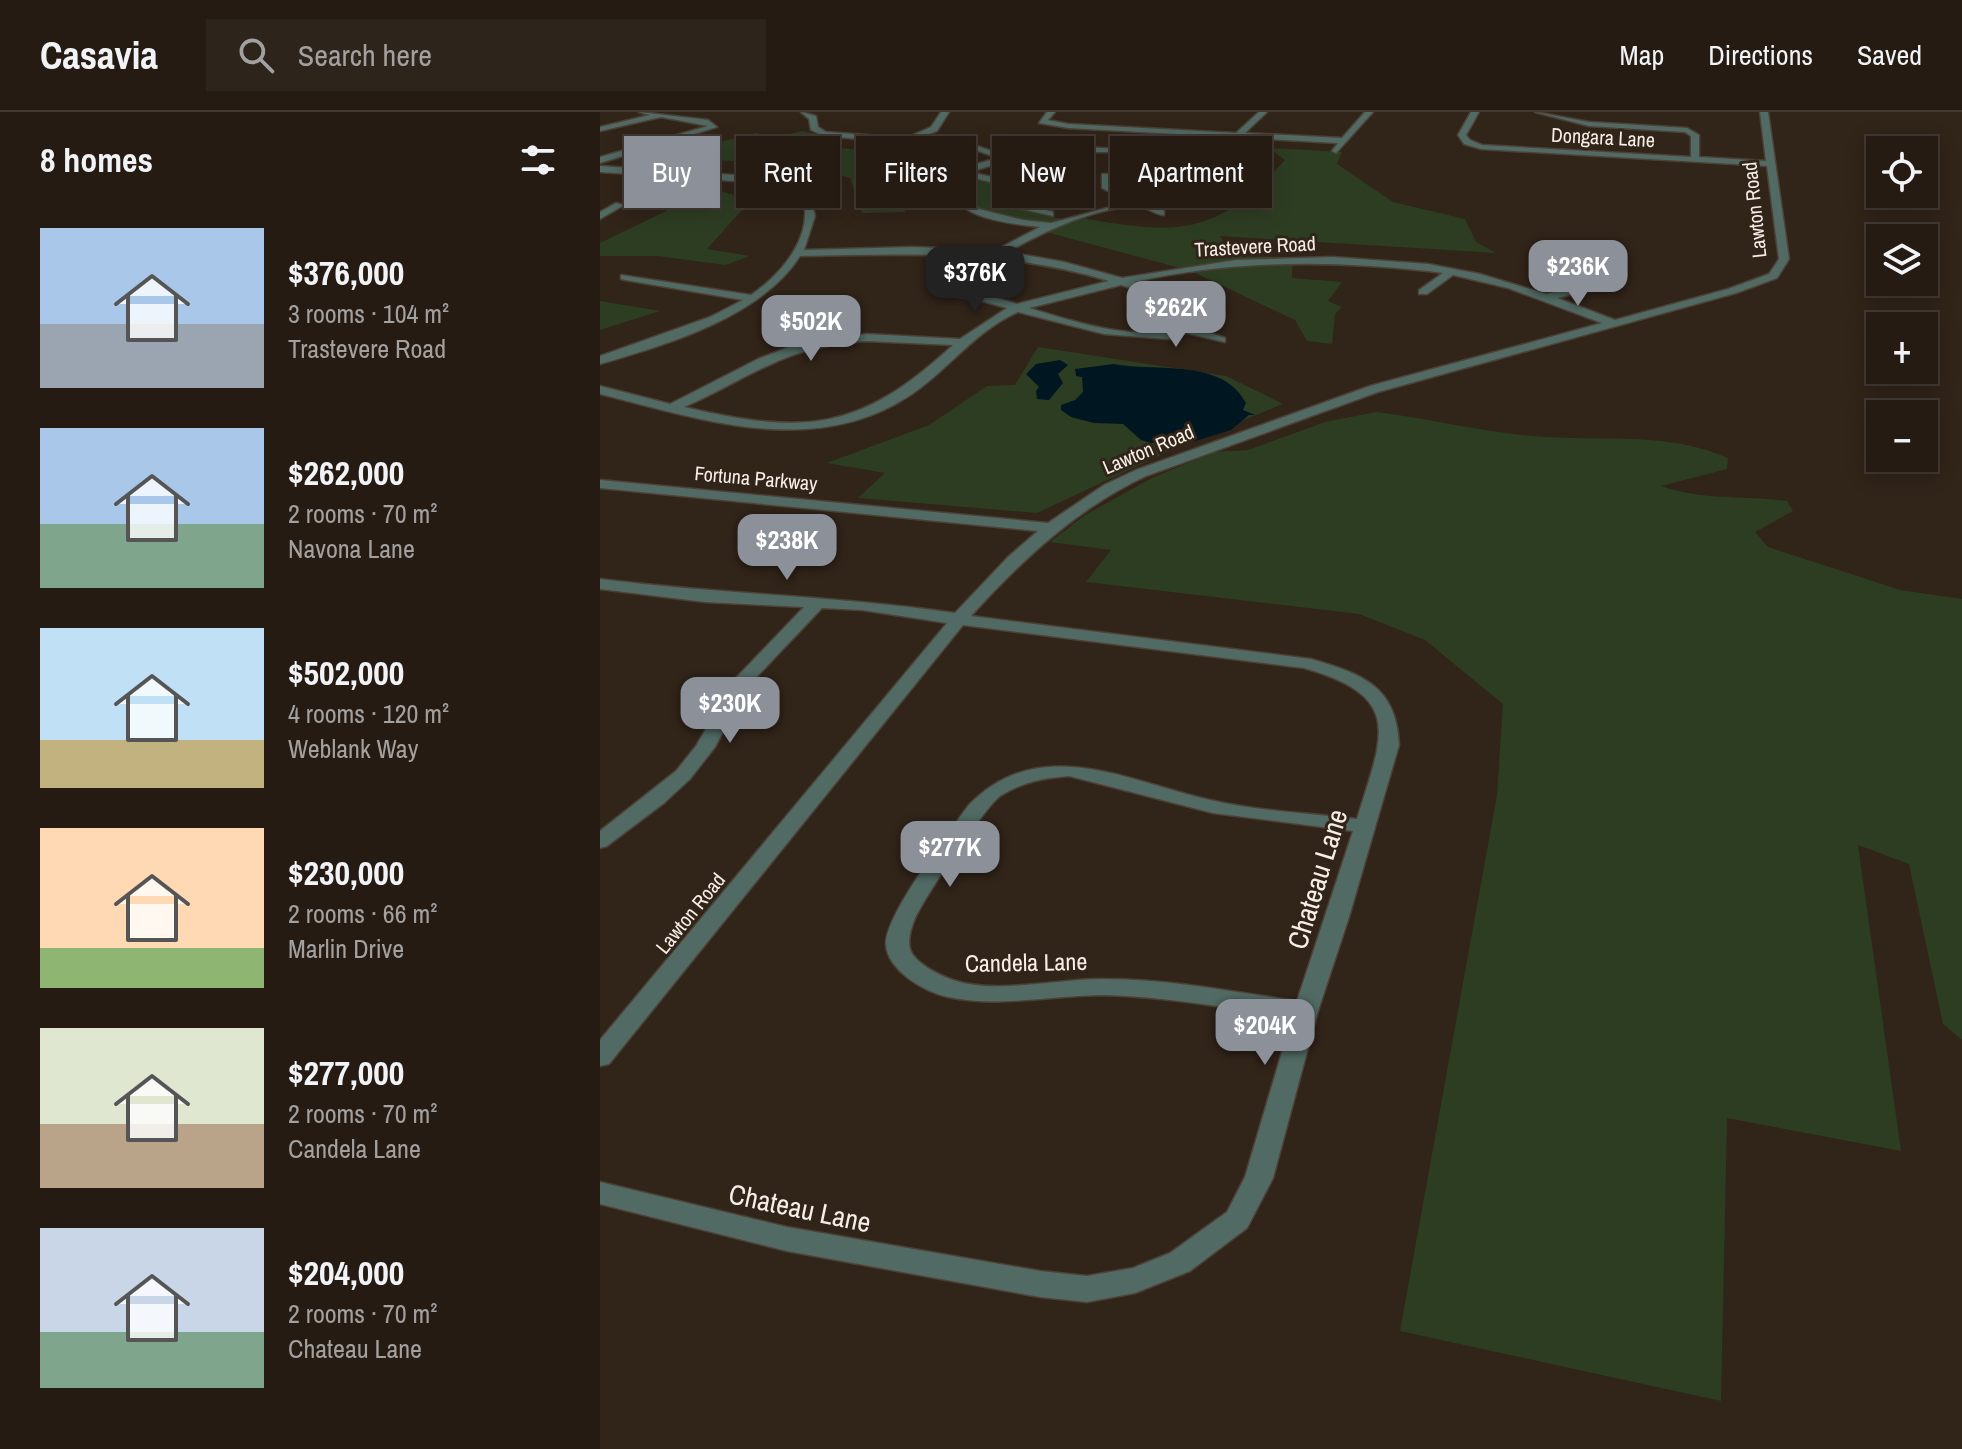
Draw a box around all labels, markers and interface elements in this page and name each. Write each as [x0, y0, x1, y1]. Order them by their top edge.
search box [206, 19, 766, 91]
text: Casavia [40, 30, 158, 81]
icon: search [234, 33, 278, 77]
text: Search here [298, 35, 432, 75]
text: Map [1620, 36, 1664, 74]
text: Directions [1708, 36, 1813, 74]
text: Saved [1857, 36, 1922, 74]
street label: Dongara Lane [1550, 121, 1656, 153]
chip: Buy [624, 136, 720, 208]
chip: Rent [736, 136, 840, 208]
chip: Filters [856, 136, 976, 208]
chip: New [992, 136, 1094, 208]
chip: Apartment [1110, 136, 1272, 208]
map controls [1866, 136, 1938, 472]
button: locate [1866, 136, 1938, 208]
text: 8 homes [40, 137, 153, 183]
icon: filters [516, 138, 560, 182]
street label: Lawton Road [1736, 161, 1772, 259]
button: layers [1866, 224, 1938, 296]
street label: Trastevere Road [1194, 229, 1316, 263]
pin: $236K [1522, 240, 1634, 308]
pin: $376K [919, 246, 1031, 314]
text: $236K [1547, 248, 1609, 283]
text: $376,000 [288, 250, 404, 296]
text: $376K [944, 254, 1006, 289]
icon: home [104, 260, 200, 356]
pin: $262K [1120, 281, 1232, 349]
text: $262K [1145, 289, 1207, 324]
pin: $502K [755, 295, 867, 363]
text: 3 rooms · 104 m² [288, 296, 449, 331]
text: $502K [780, 303, 842, 338]
button: + [1866, 312, 1938, 384]
text: Trastevere Road [288, 331, 446, 366]
button: − [1866, 400, 1938, 472]
street label: Lawton Road [1098, 418, 1198, 480]
text: $262,000 [288, 450, 404, 496]
street label: Fortuna Parkway [693, 459, 819, 497]
icon: home [104, 460, 200, 556]
text: 2 rooms · 70 m² [288, 496, 437, 531]
pin: $238K [731, 514, 843, 582]
text: $238K [756, 522, 818, 557]
text: Navona Lane [288, 531, 415, 566]
text: $502,000 [288, 650, 404, 696]
icon: home [104, 660, 200, 756]
pin: $230K [674, 677, 786, 745]
text: $230K [699, 685, 761, 720]
text: 4 rooms · 120 m² [288, 696, 449, 731]
text: Weblank Way [288, 731, 418, 766]
street label: Chateau Lane [1278, 804, 1356, 954]
pin: $277K [894, 821, 1006, 889]
text: $277K [919, 829, 981, 864]
text: $230,000 [288, 850, 404, 896]
icon: home [104, 860, 200, 956]
street label: Lawton Road [649, 867, 731, 959]
text: 2 rooms · 66 m² [288, 896, 437, 931]
text: Marlin Drive [288, 931, 404, 966]
street label: Candela Lane [964, 945, 1088, 979]
pin: $204K [1209, 999, 1321, 1067]
text: $204K [1234, 1007, 1296, 1042]
text: $277,000 [288, 1050, 404, 1096]
icon: home [104, 1060, 200, 1156]
text: 2 rooms · 70 m² [288, 1096, 437, 1131]
text: Candela Lane [288, 1131, 421, 1166]
street label: Chateau Lane [725, 1174, 875, 1242]
text: $204,000 [288, 1250, 404, 1296]
icon: home [104, 1260, 200, 1356]
text: 2 rooms · 70 m² [288, 1296, 437, 1331]
text: Chateau Lane [288, 1331, 422, 1366]

